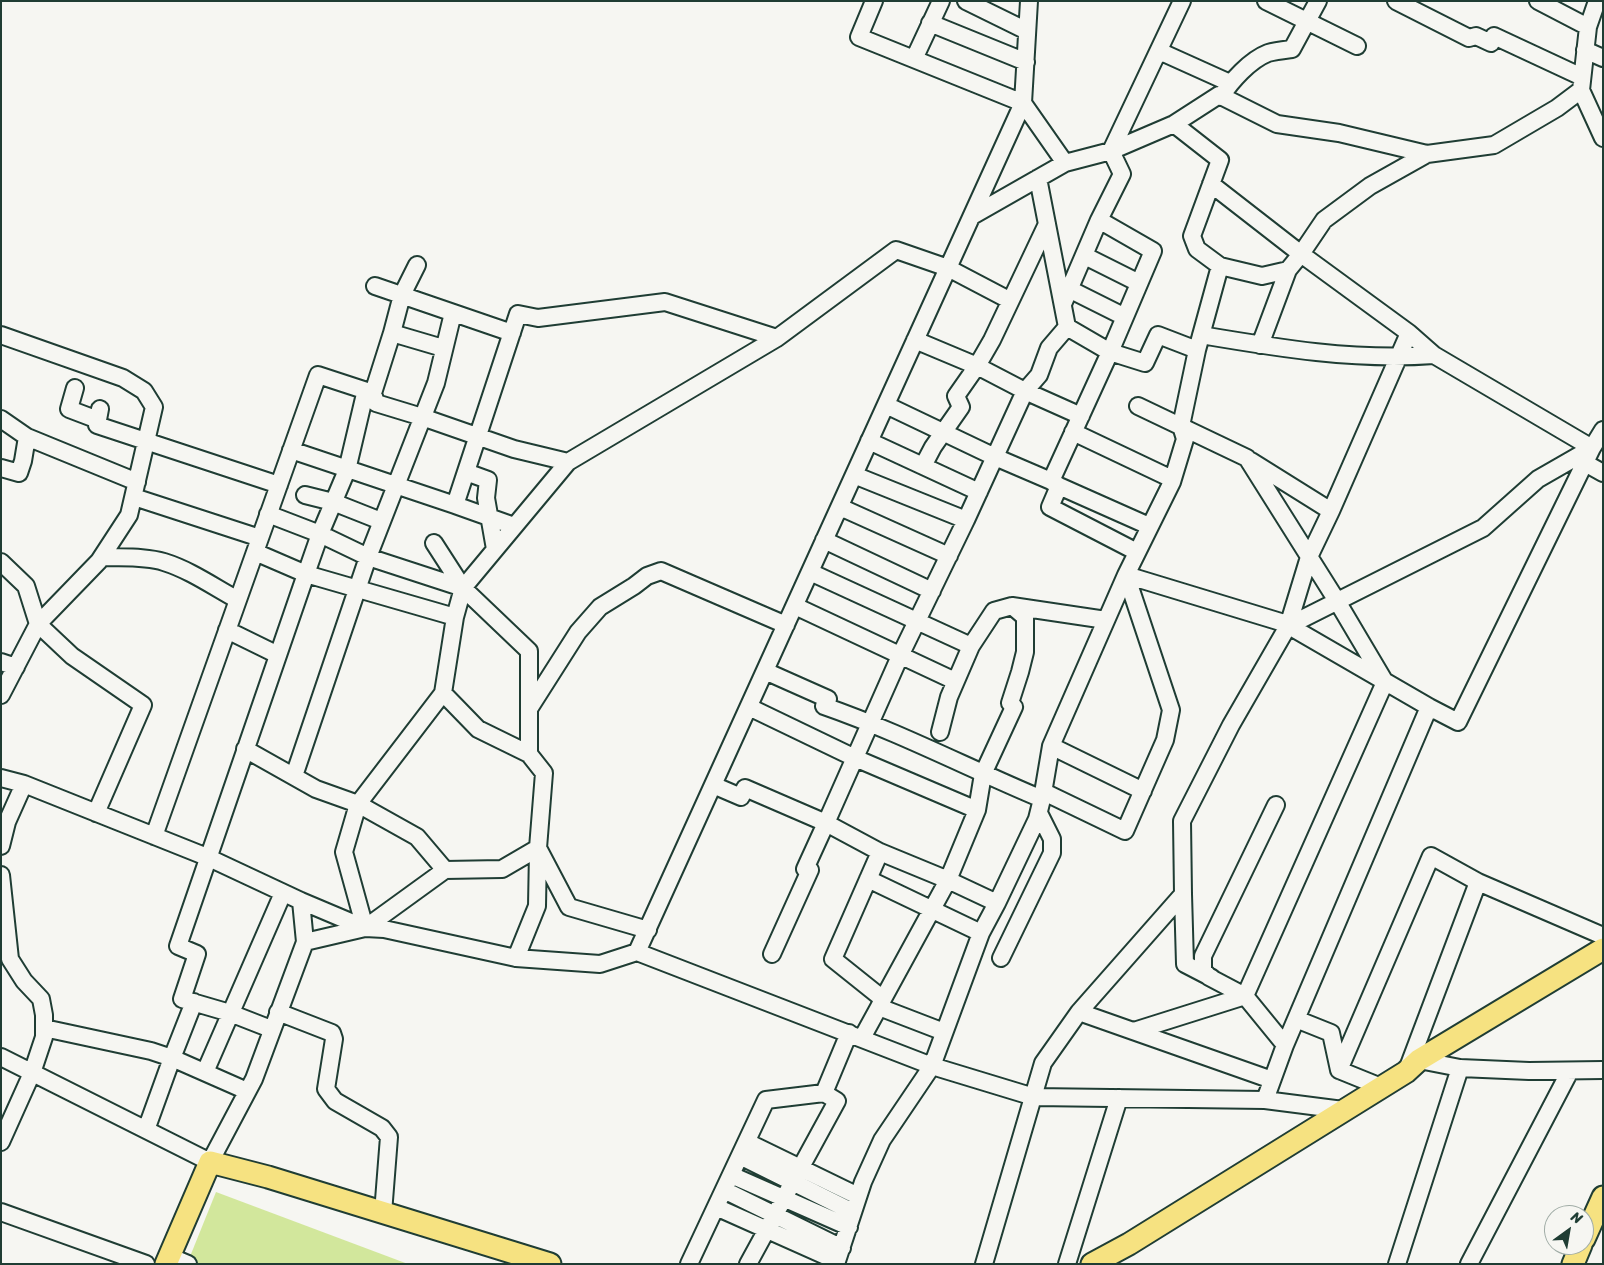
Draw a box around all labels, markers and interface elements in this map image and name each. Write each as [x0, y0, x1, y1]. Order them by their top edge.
north arrow [1544, 1205, 1594, 1255]
text: N [1566, 1205, 1587, 1231]

